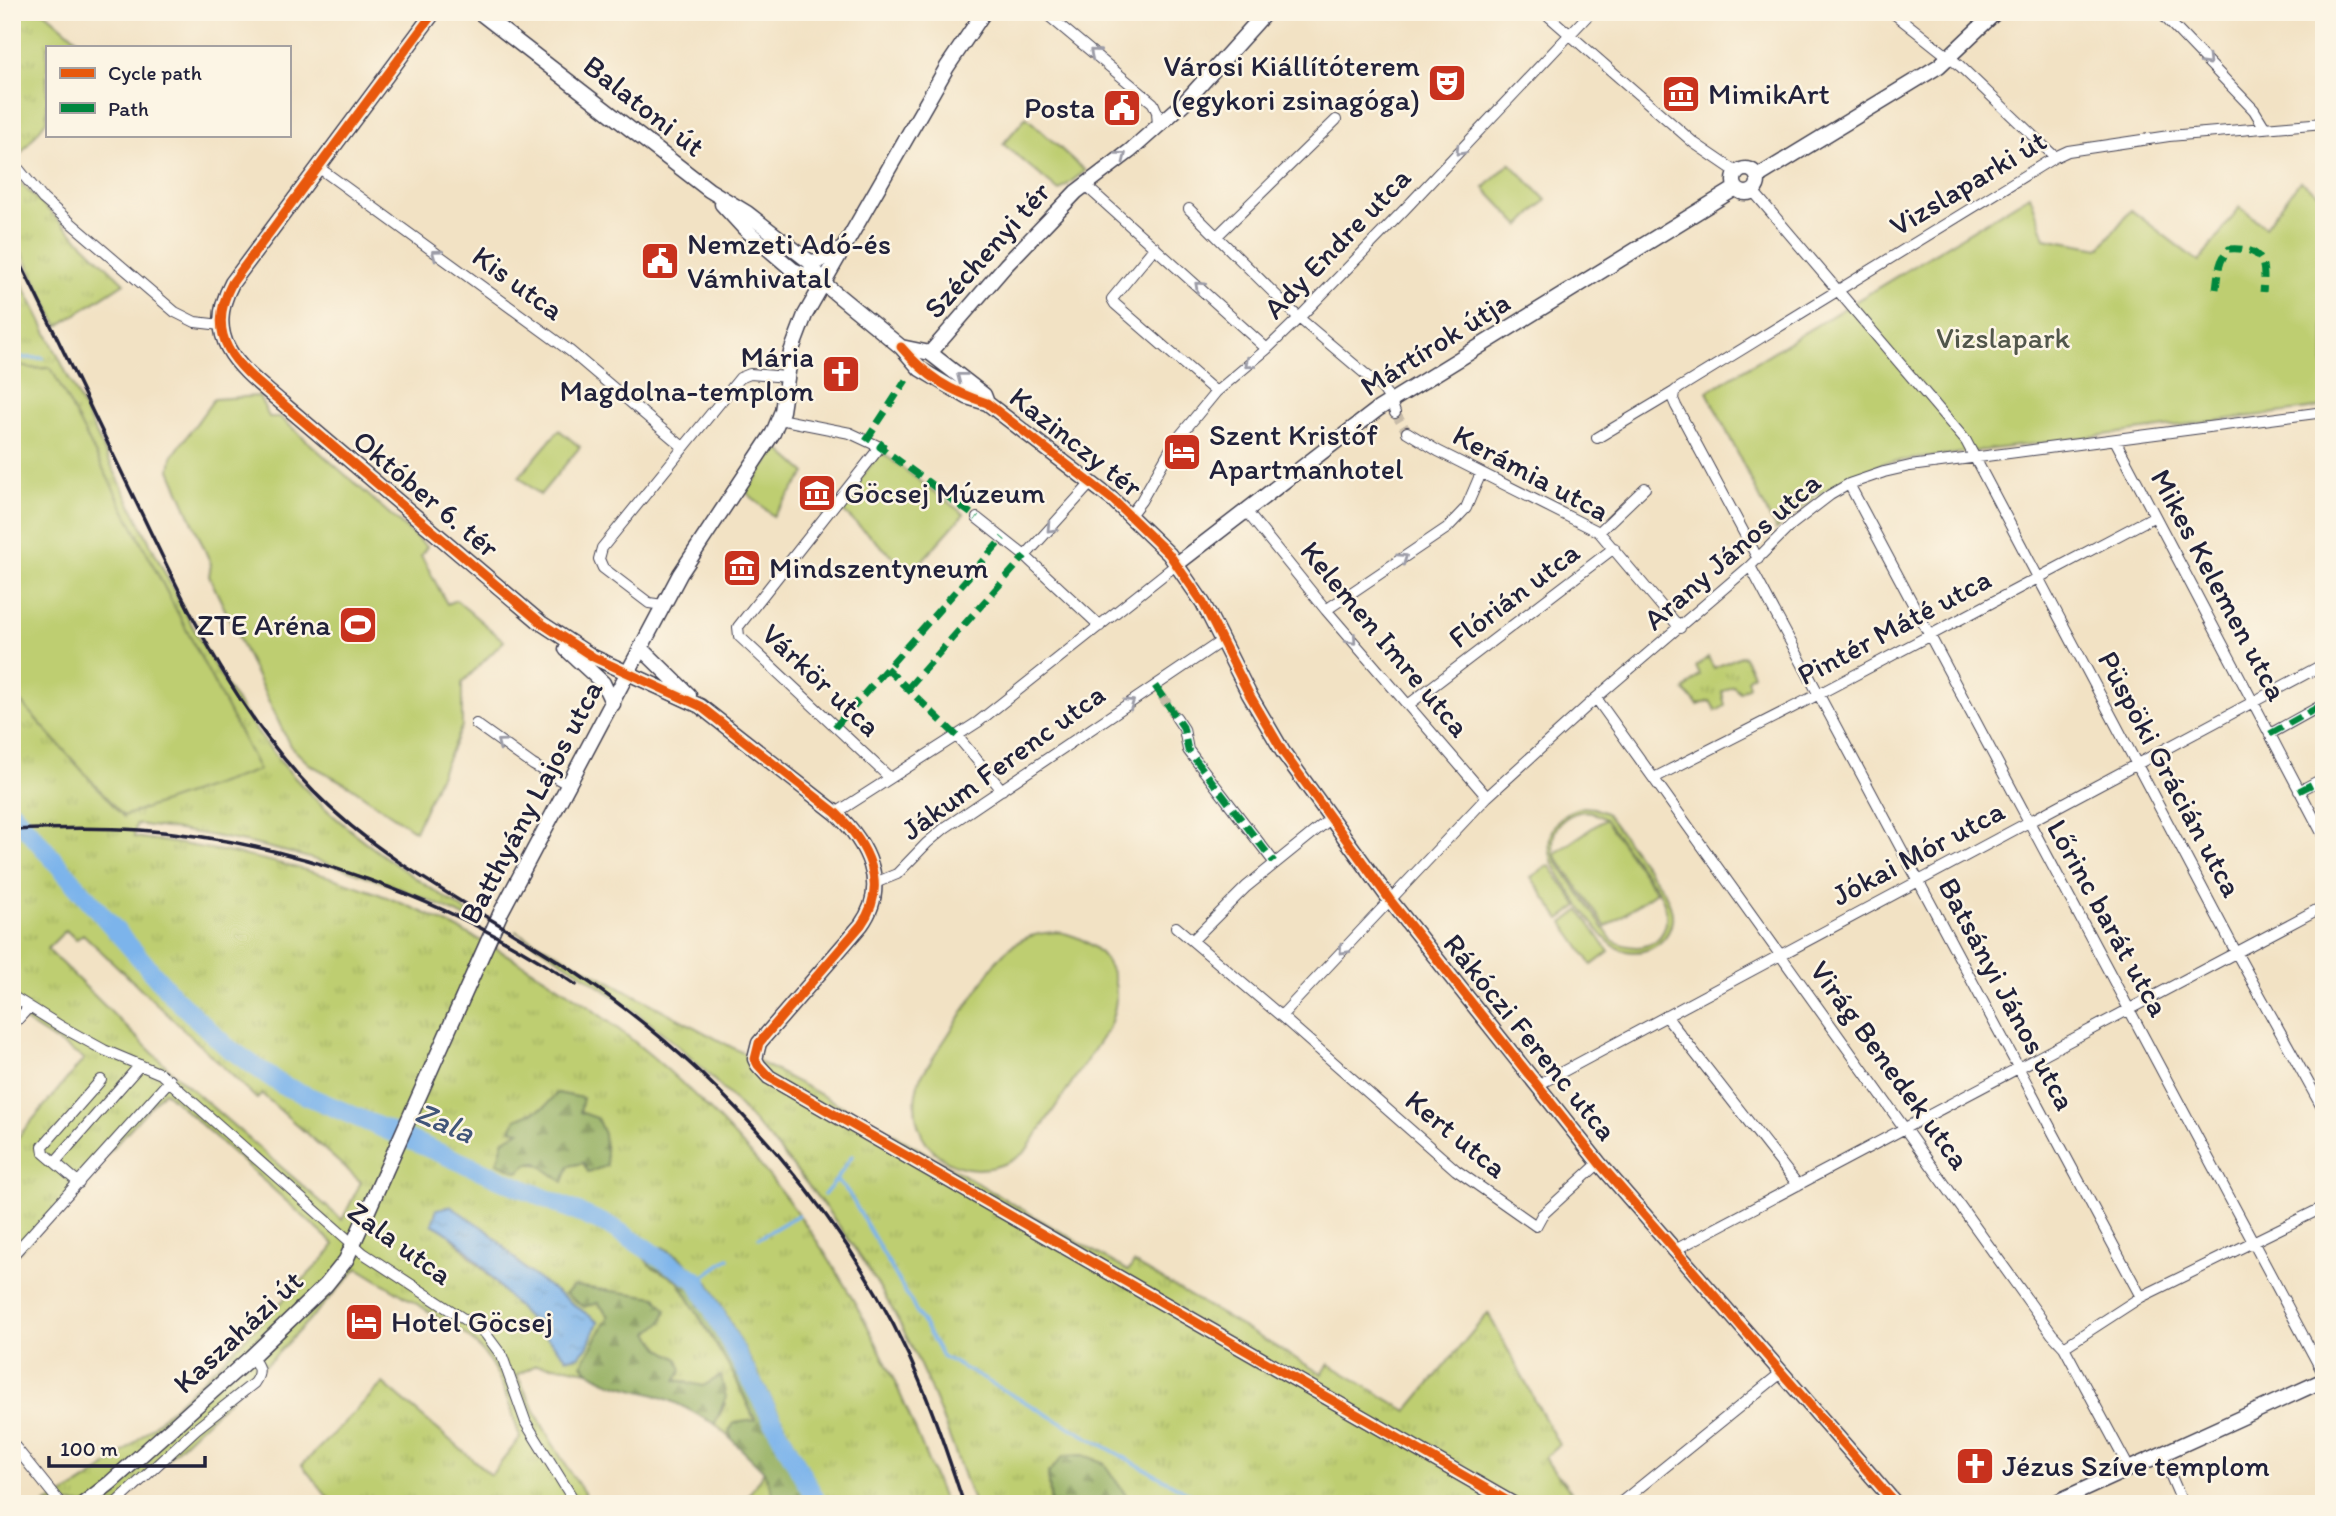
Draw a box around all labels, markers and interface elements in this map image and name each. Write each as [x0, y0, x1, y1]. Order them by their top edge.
legend [46, 46, 290, 136]
street label: Balatoni út [576, 47, 712, 165]
place label: Városi Kiállítóterem (egykori zsinagóga) [1163, 47, 1420, 118]
one-way arrow [1089, 49, 1102, 61]
one-way arrow [2199, 53, 2212, 66]
text: Cycle path [108, 60, 202, 85]
theatre icon: Városi Kiállítóterem (egykori zsinagóga) [1426, 62, 1468, 104]
museum icon: MimikArt [1660, 73, 1702, 115]
place label: MimikArt [1708, 75, 1830, 112]
public building icon: Posta [1101, 87, 1143, 129]
place label: Posta [1024, 89, 1095, 126]
text: Path [108, 96, 149, 121]
street label: Vizslaparki út [1883, 121, 2053, 244]
one-way arrow [1456, 143, 1469, 156]
one-way arrow [1115, 151, 1127, 164]
street label: Ady Endre utca [1255, 159, 1419, 326]
street label: Széchenyi tér [915, 173, 1058, 326]
place label: Nemzeti Adó-és Vámhivatal [687, 225, 891, 296]
street label: Kis utca [465, 237, 572, 328]
public building icon: Nemzeti Adó-és Vámhivatal [639, 240, 681, 282]
one-way arrow [431, 249, 444, 262]
one-way arrow [1194, 282, 1207, 295]
street label: Mártírok útja [1353, 283, 1517, 404]
park label: Vizslapark [1936, 319, 2071, 356]
place label: Mária Magdolna-templom [559, 338, 814, 409]
church icon: Mária Magdolna-templom [820, 353, 862, 395]
one-way arrow [1244, 356, 1257, 368]
one-way arrow [956, 372, 968, 385]
street label: Kazinczy tér [1002, 378, 1150, 505]
place label: Szent Kristóf Apartmanhotel [1209, 416, 1404, 487]
street label: Kerámia utca [1447, 416, 1616, 529]
street label: Október 6. tér [346, 422, 507, 566]
hotel icon: Szent Kristóf Apartmanhotel [1161, 431, 1203, 473]
street label: Arany János utca [1635, 463, 1828, 638]
street label: Mikes Kelemen utca [2143, 463, 2296, 707]
museum icon: Göcsej Múzeum [796, 472, 838, 514]
place label: Göcsej Múzeum [844, 474, 1045, 511]
one-way arrow [1047, 520, 1059, 533]
street label: Kelemen Imre utca [1293, 533, 1478, 745]
street label: Flórián utca [1441, 533, 1587, 656]
museum icon: Mindszentyneum [721, 547, 763, 589]
place label: Mindszentyneum [769, 549, 989, 586]
one-way arrow [1395, 554, 1408, 566]
street label: Pintér Máté utca [1791, 560, 1997, 693]
sports icon: ZTE Aréna [337, 604, 379, 646]
place label: ZTE Aréna [197, 606, 331, 643]
street label: Várkör utca [754, 615, 889, 744]
one-way arrow [1344, 631, 1356, 644]
street label: Püspöki Grácián utca [2090, 644, 2251, 903]
street label: Batthyány Lajos utca [451, 673, 611, 930]
street label: Jákum Ferenc utca [894, 675, 1112, 848]
one-way arrow [1122, 699, 1135, 711]
one-way arrow [496, 738, 509, 751]
street label: Jókai Mór utca [1825, 791, 2011, 914]
street label: Lőrinc barát utca [2039, 813, 2178, 1023]
street label: Batsányi János utca [1931, 871, 2084, 1117]
street label: Rákóczi Ferenc utca [1436, 926, 1625, 1148]
one-way arrow [1339, 942, 1352, 955]
street label: Virág Benedek utca [1802, 953, 1979, 1177]
street label: Kert utca [1398, 1081, 1515, 1186]
water label: Zala [410, 1093, 481, 1152]
street label: Zala utca [341, 1192, 460, 1293]
street label: Kaszaházi út [165, 1262, 310, 1401]
hotel icon: Hotel Göcsej [343, 1301, 385, 1343]
place label: Hotel Göcsej [391, 1303, 553, 1340]
scale bar [49, 1425, 205, 1469]
text: 100 m [60, 1436, 118, 1461]
church icon: Jézus Szíve templom [1954, 1445, 1996, 1487]
place label: Jézus Szíve templom [2002, 1447, 2270, 1484]

